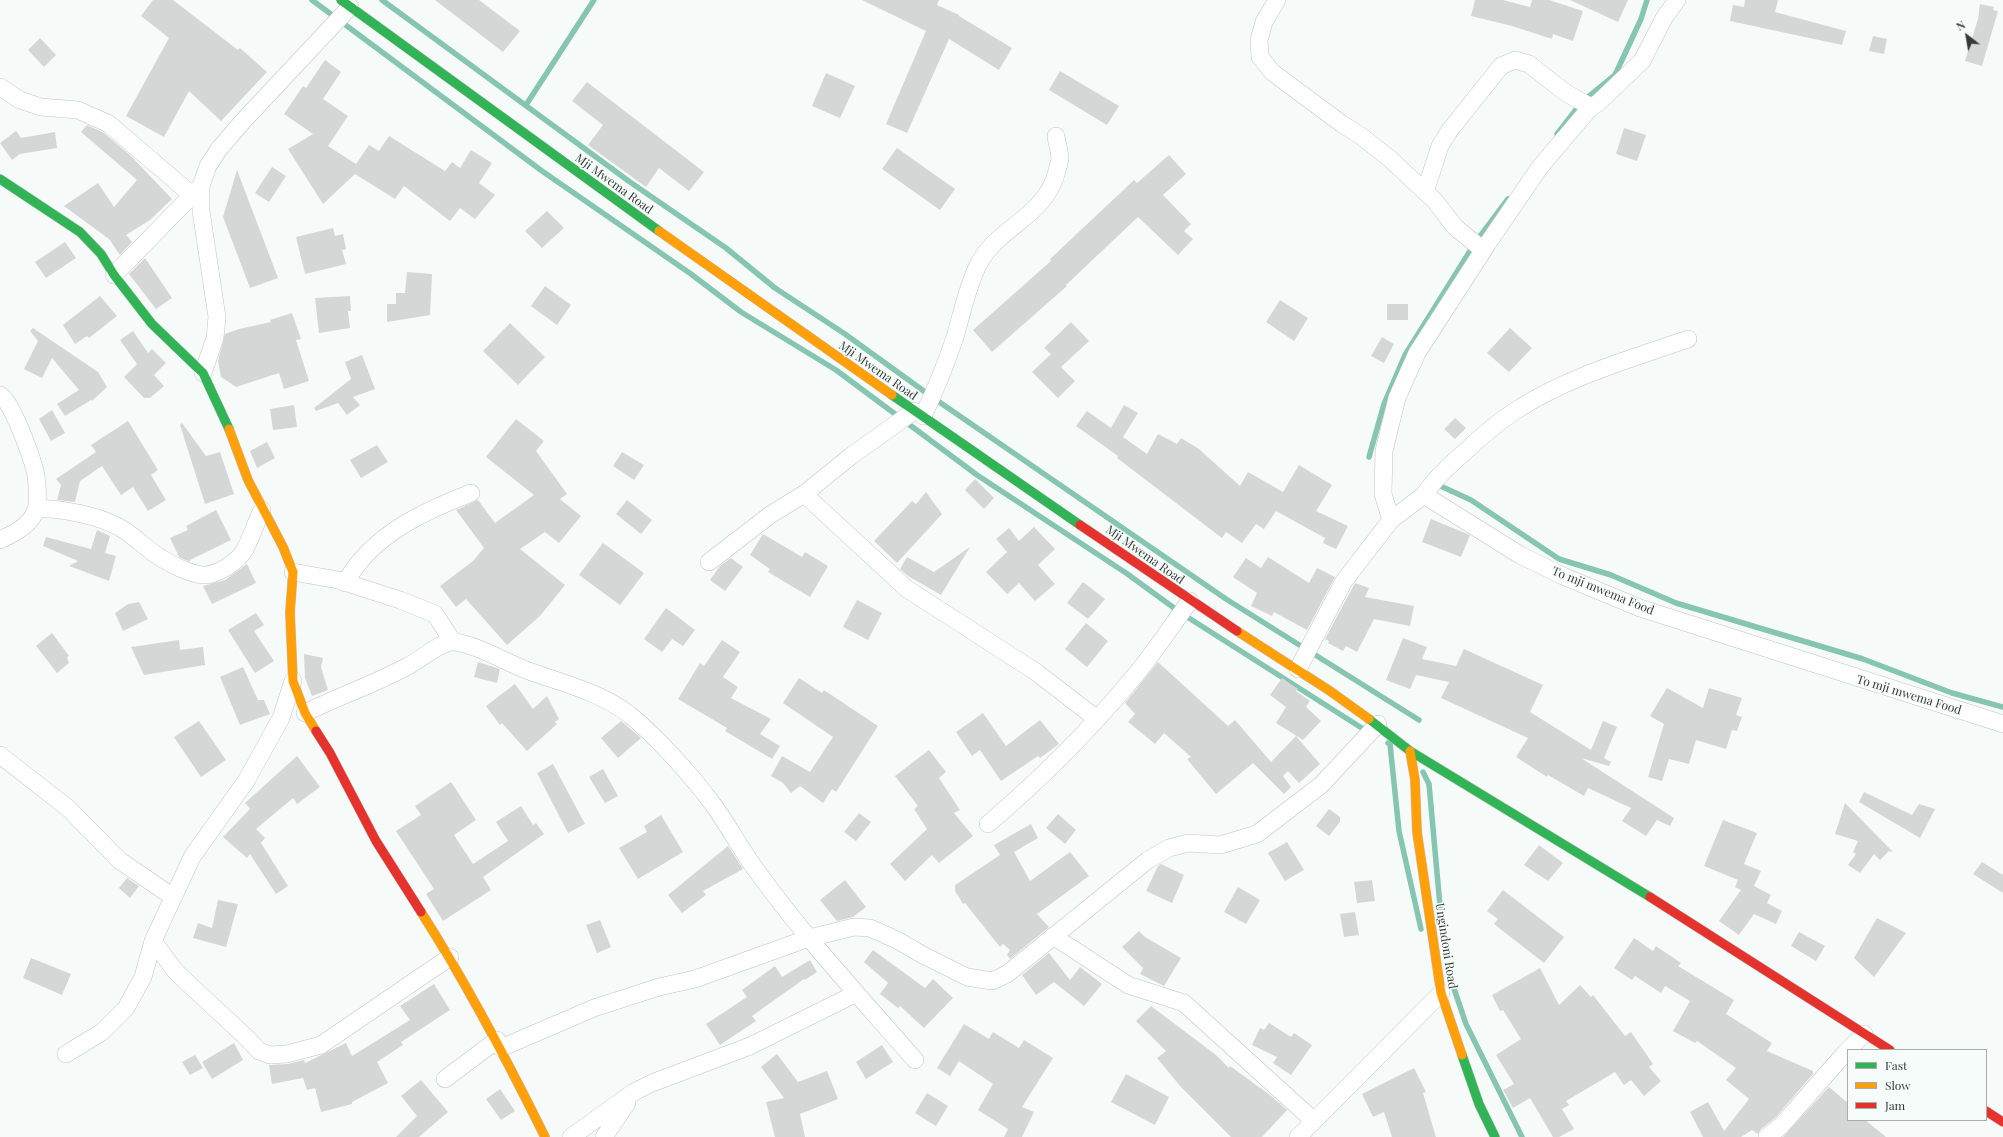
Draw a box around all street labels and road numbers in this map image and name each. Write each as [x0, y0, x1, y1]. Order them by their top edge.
street label: Mji Mwema Road [572, 151, 656, 217]
street label: Mji Mwema Road [836, 339, 920, 403]
street label: Mji Mwema Road [1103, 523, 1187, 587]
street label: To mji mwema Food [1550, 564, 1656, 618]
street label: To mji mwema Food [1855, 672, 1963, 718]
street label: Ungindoni Road [1432, 902, 1460, 990]

